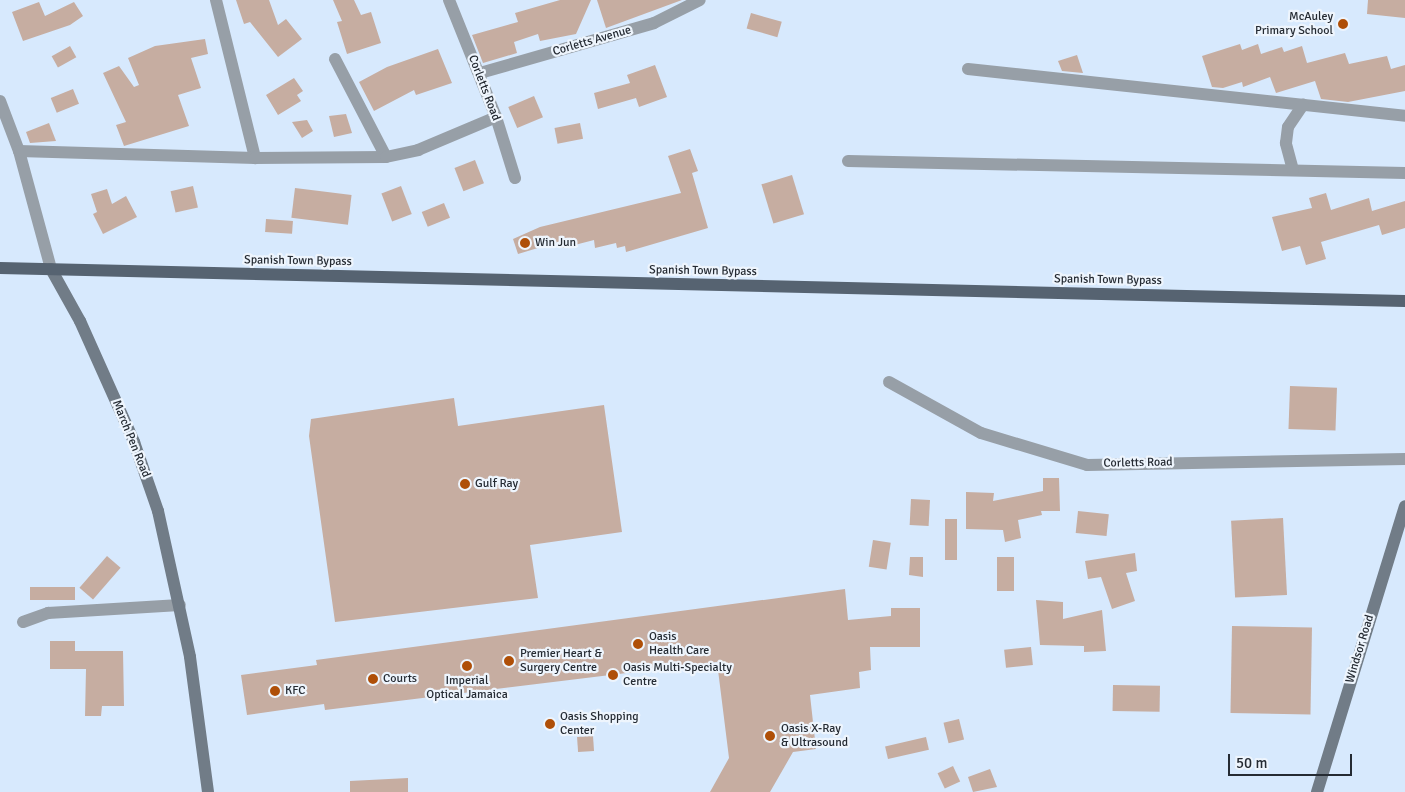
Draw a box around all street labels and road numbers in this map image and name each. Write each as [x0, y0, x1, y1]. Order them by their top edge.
street label: Corletts Avenue [551, 23, 633, 59]
street label: Corletts Road [465, 53, 503, 123]
street label: Spanish Town Bypass [244, 253, 352, 269]
street label: Spanish Town Bypass [649, 263, 757, 279]
street label: Spanish Town Bypass [1054, 272, 1162, 288]
street label: March Pen Road [109, 398, 153, 480]
street label: Corletts Road [1103, 455, 1173, 471]
street label: Windsor Road [1343, 613, 1377, 685]

